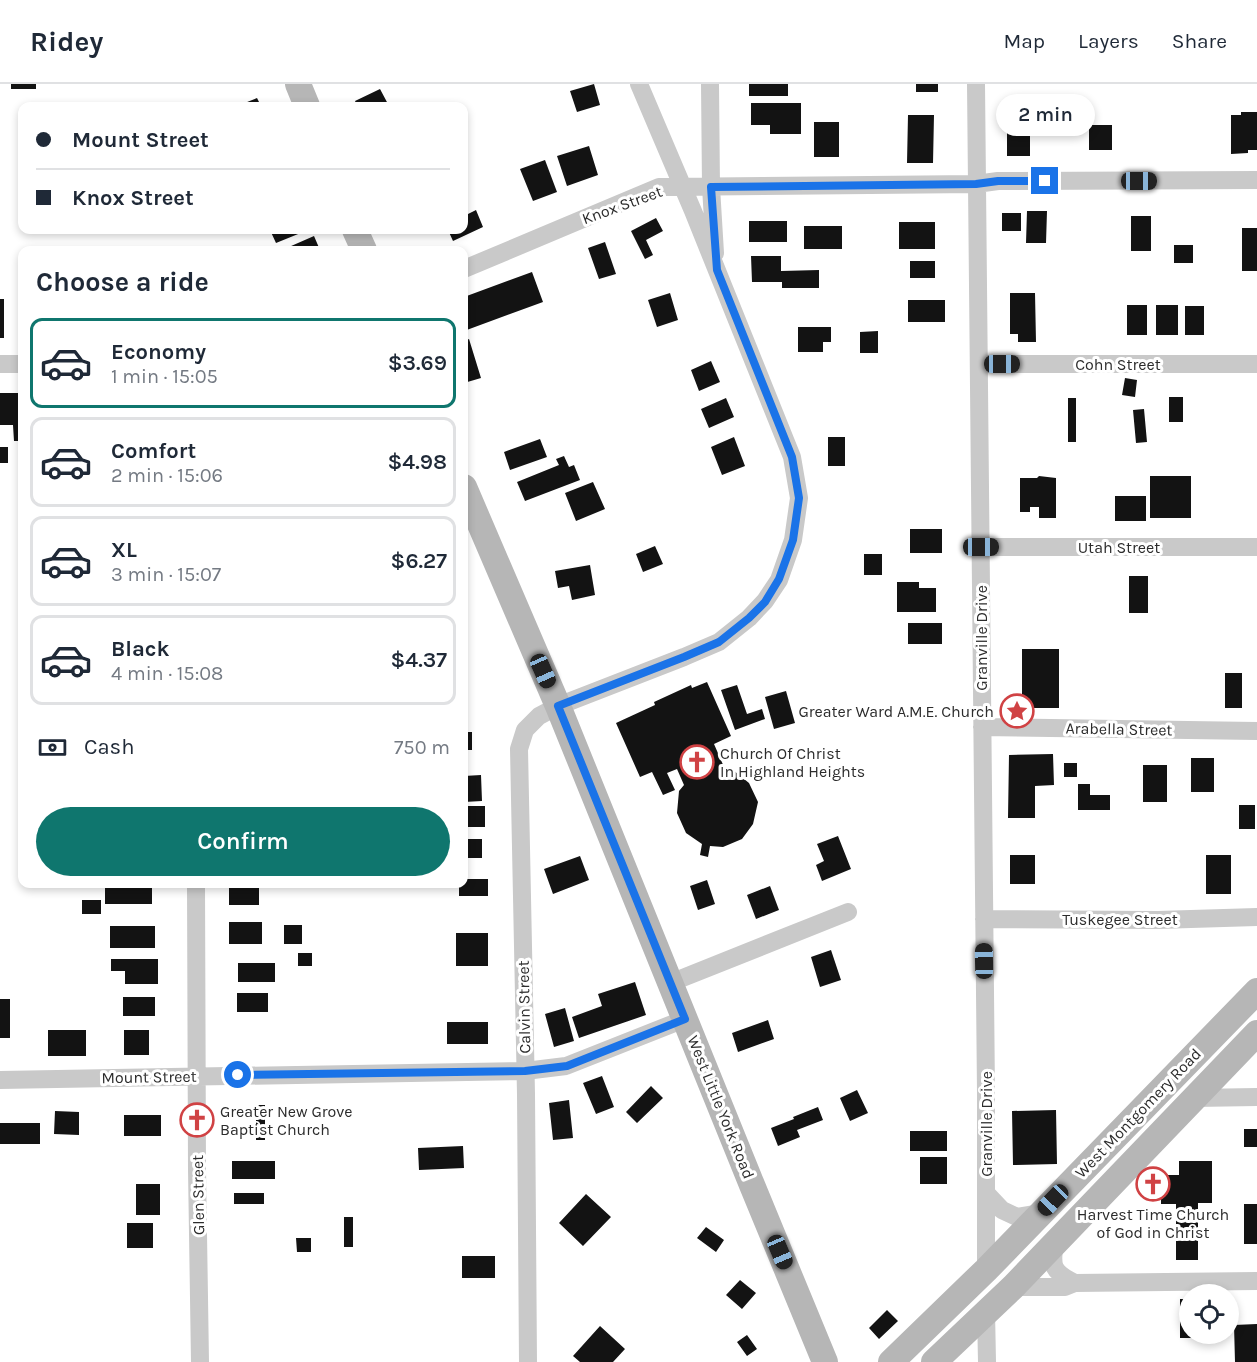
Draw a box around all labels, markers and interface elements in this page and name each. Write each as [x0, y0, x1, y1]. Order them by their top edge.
text: Ridey [30, 25, 103, 58]
text: Map [1003, 29, 1045, 53]
text: Layers [1078, 29, 1139, 53]
text: Share [1172, 29, 1227, 53]
callout: 2 min [996, 94, 1094, 136]
text: 2 min [1018, 103, 1073, 126]
text: Mount Street [72, 127, 209, 153]
route end [1031, 167, 1058, 194]
car [1121, 172, 1157, 190]
street label: Knox Street [579, 182, 665, 228]
text: Knox Street [72, 185, 194, 211]
text: Choose a ride [36, 266, 209, 298]
icon: car [39, 336, 93, 390]
text: Economy [111, 339, 206, 365]
text: $3.69 [388, 350, 447, 376]
car [984, 355, 1020, 373]
street label: Cohn Street [1075, 355, 1161, 374]
text: 1 min · 15:05 [111, 365, 218, 388]
icon: car [39, 435, 93, 489]
text: Comfort [111, 438, 196, 464]
text: $4.98 [388, 449, 447, 475]
text: 2 min · 15:06 [111, 464, 223, 487]
icon: car [39, 534, 93, 588]
text: XL [111, 537, 137, 563]
car [963, 538, 999, 556]
street label: Utah Street [1078, 538, 1160, 557]
text: $6.27 [391, 548, 447, 574]
text: 3 min · 15:07 [111, 563, 221, 586]
street label: Granville Drive [972, 585, 991, 691]
icon: car [39, 633, 93, 687]
text: Black [111, 636, 170, 662]
text: $4.37 [391, 647, 447, 673]
car [527, 651, 559, 691]
text: 4 min · 15:08 [111, 662, 223, 685]
place icon: Greater Ward A.M.E. Church [999, 693, 1035, 729]
place label: Greater Ward A.M.E. Church [798, 702, 994, 721]
street label: Arabella Street [1065, 719, 1173, 739]
icon: cash [36, 731, 69, 764]
text: Cash [84, 734, 134, 760]
text: 750 m [394, 736, 450, 759]
church icon: Church Of Christ In Highland Heights [679, 744, 715, 780]
place label: Church Of Christ In Highland Heights [720, 744, 865, 781]
button: Confirm [36, 807, 450, 876]
street label: Tuskegee Street [1062, 910, 1178, 929]
car [975, 943, 993, 979]
street label: Calvin Street [514, 960, 534, 1054]
street label: West Little York Road [684, 1033, 758, 1181]
street label: West Montgomery Road [1071, 1044, 1205, 1182]
route start [224, 1061, 251, 1088]
street label: Mount Street [101, 1067, 197, 1087]
street label: Granville Drive [977, 1071, 996, 1177]
church icon: Greater New Grove Baptist Church [179, 1102, 215, 1138]
place label: Greater New Grove Baptist Church [220, 1102, 353, 1139]
street label: Glen Street [188, 1155, 208, 1235]
church icon: Harvest Time Church of God in Christ [1135, 1166, 1171, 1202]
car [1034, 1181, 1072, 1219]
place label: Harvest Time Church of God in Christ [1077, 1205, 1229, 1242]
car [765, 1232, 795, 1272]
map controls [1179, 1284, 1239, 1344]
button: locate [1179, 1284, 1239, 1344]

